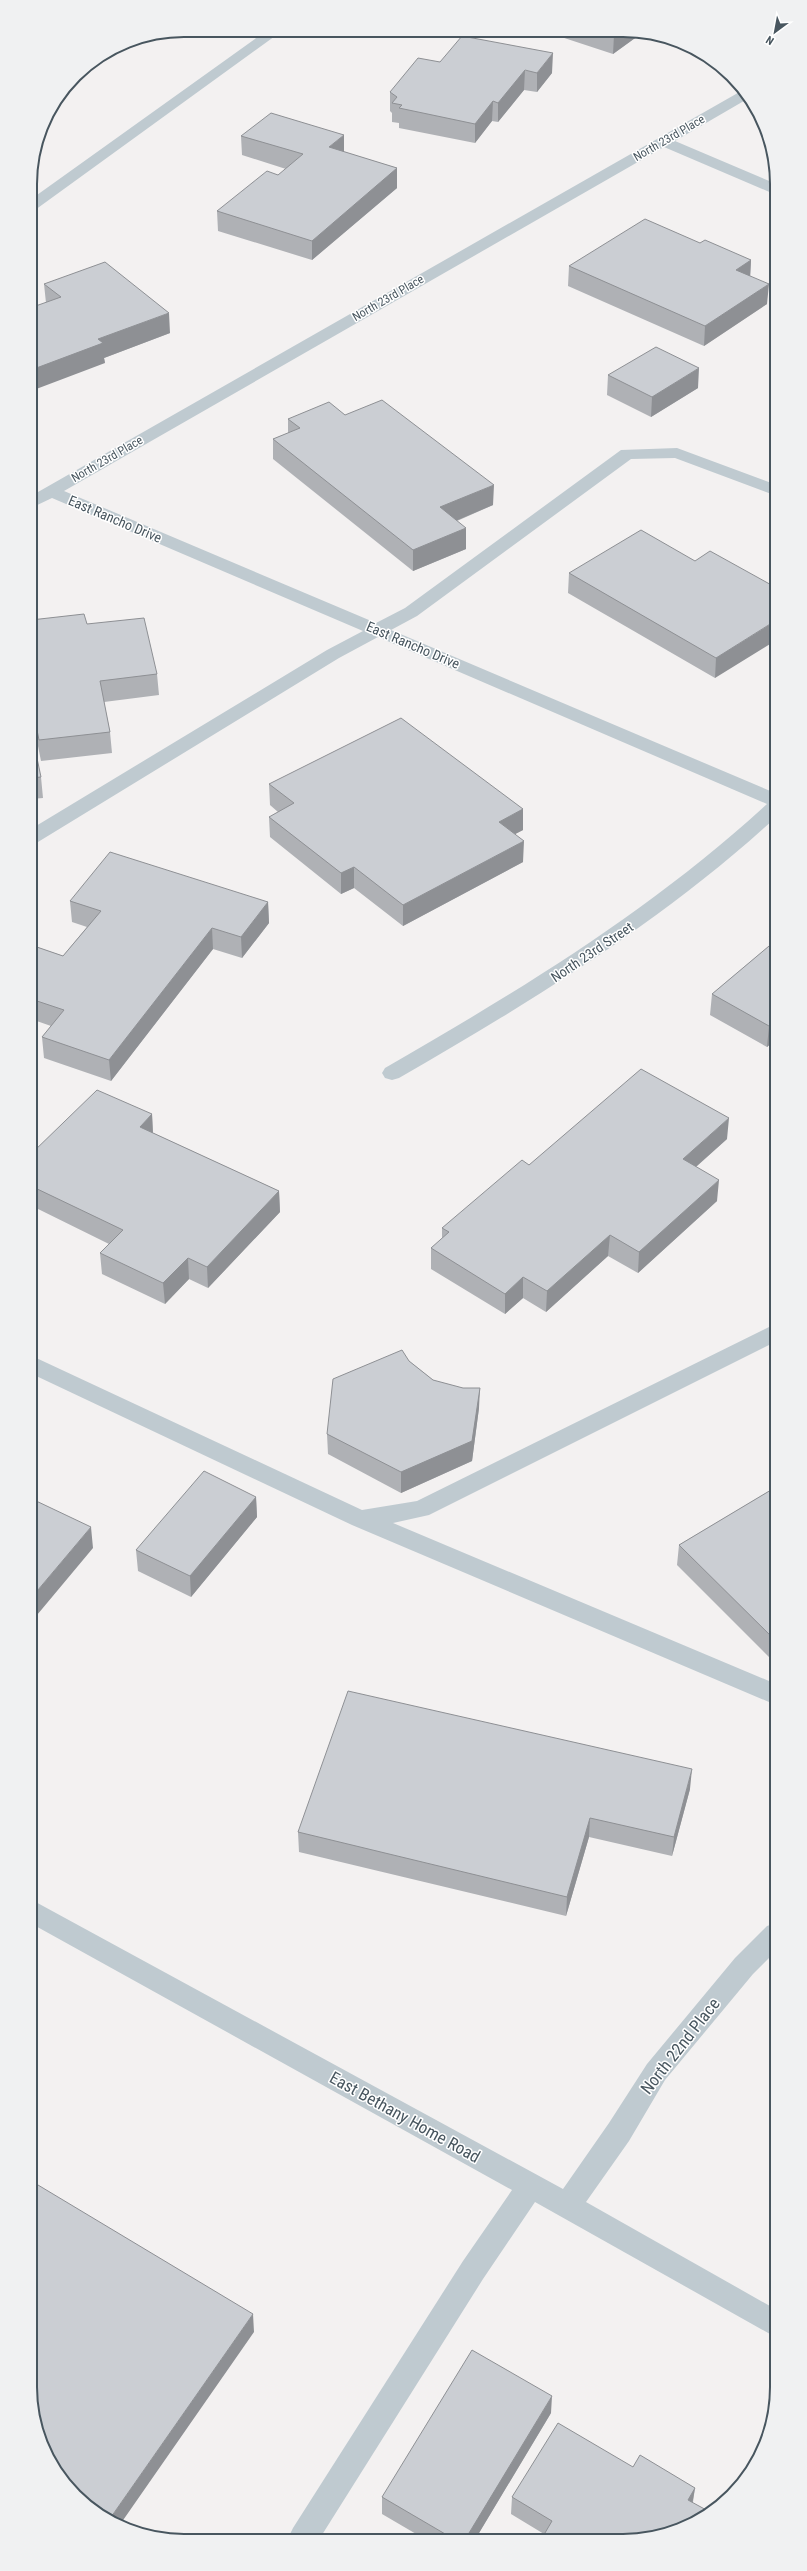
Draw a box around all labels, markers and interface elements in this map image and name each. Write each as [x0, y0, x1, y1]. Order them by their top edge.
north arrow [755, 12, 795, 52]
text: N [763, 33, 776, 47]
street label: North 23rd Place [631, 112, 707, 164]
street label: North 23rd Place [350, 272, 426, 324]
street label: North 23rd Place [69, 433, 145, 485]
street label: East Rancho Drive [66, 492, 164, 546]
street label: East Rancho Drive [364, 618, 462, 672]
street label: North 23rd Street [548, 919, 636, 985]
street label: North 22nd Place [636, 1994, 724, 2098]
street label: East Bethany Home Road [326, 2067, 484, 2167]

